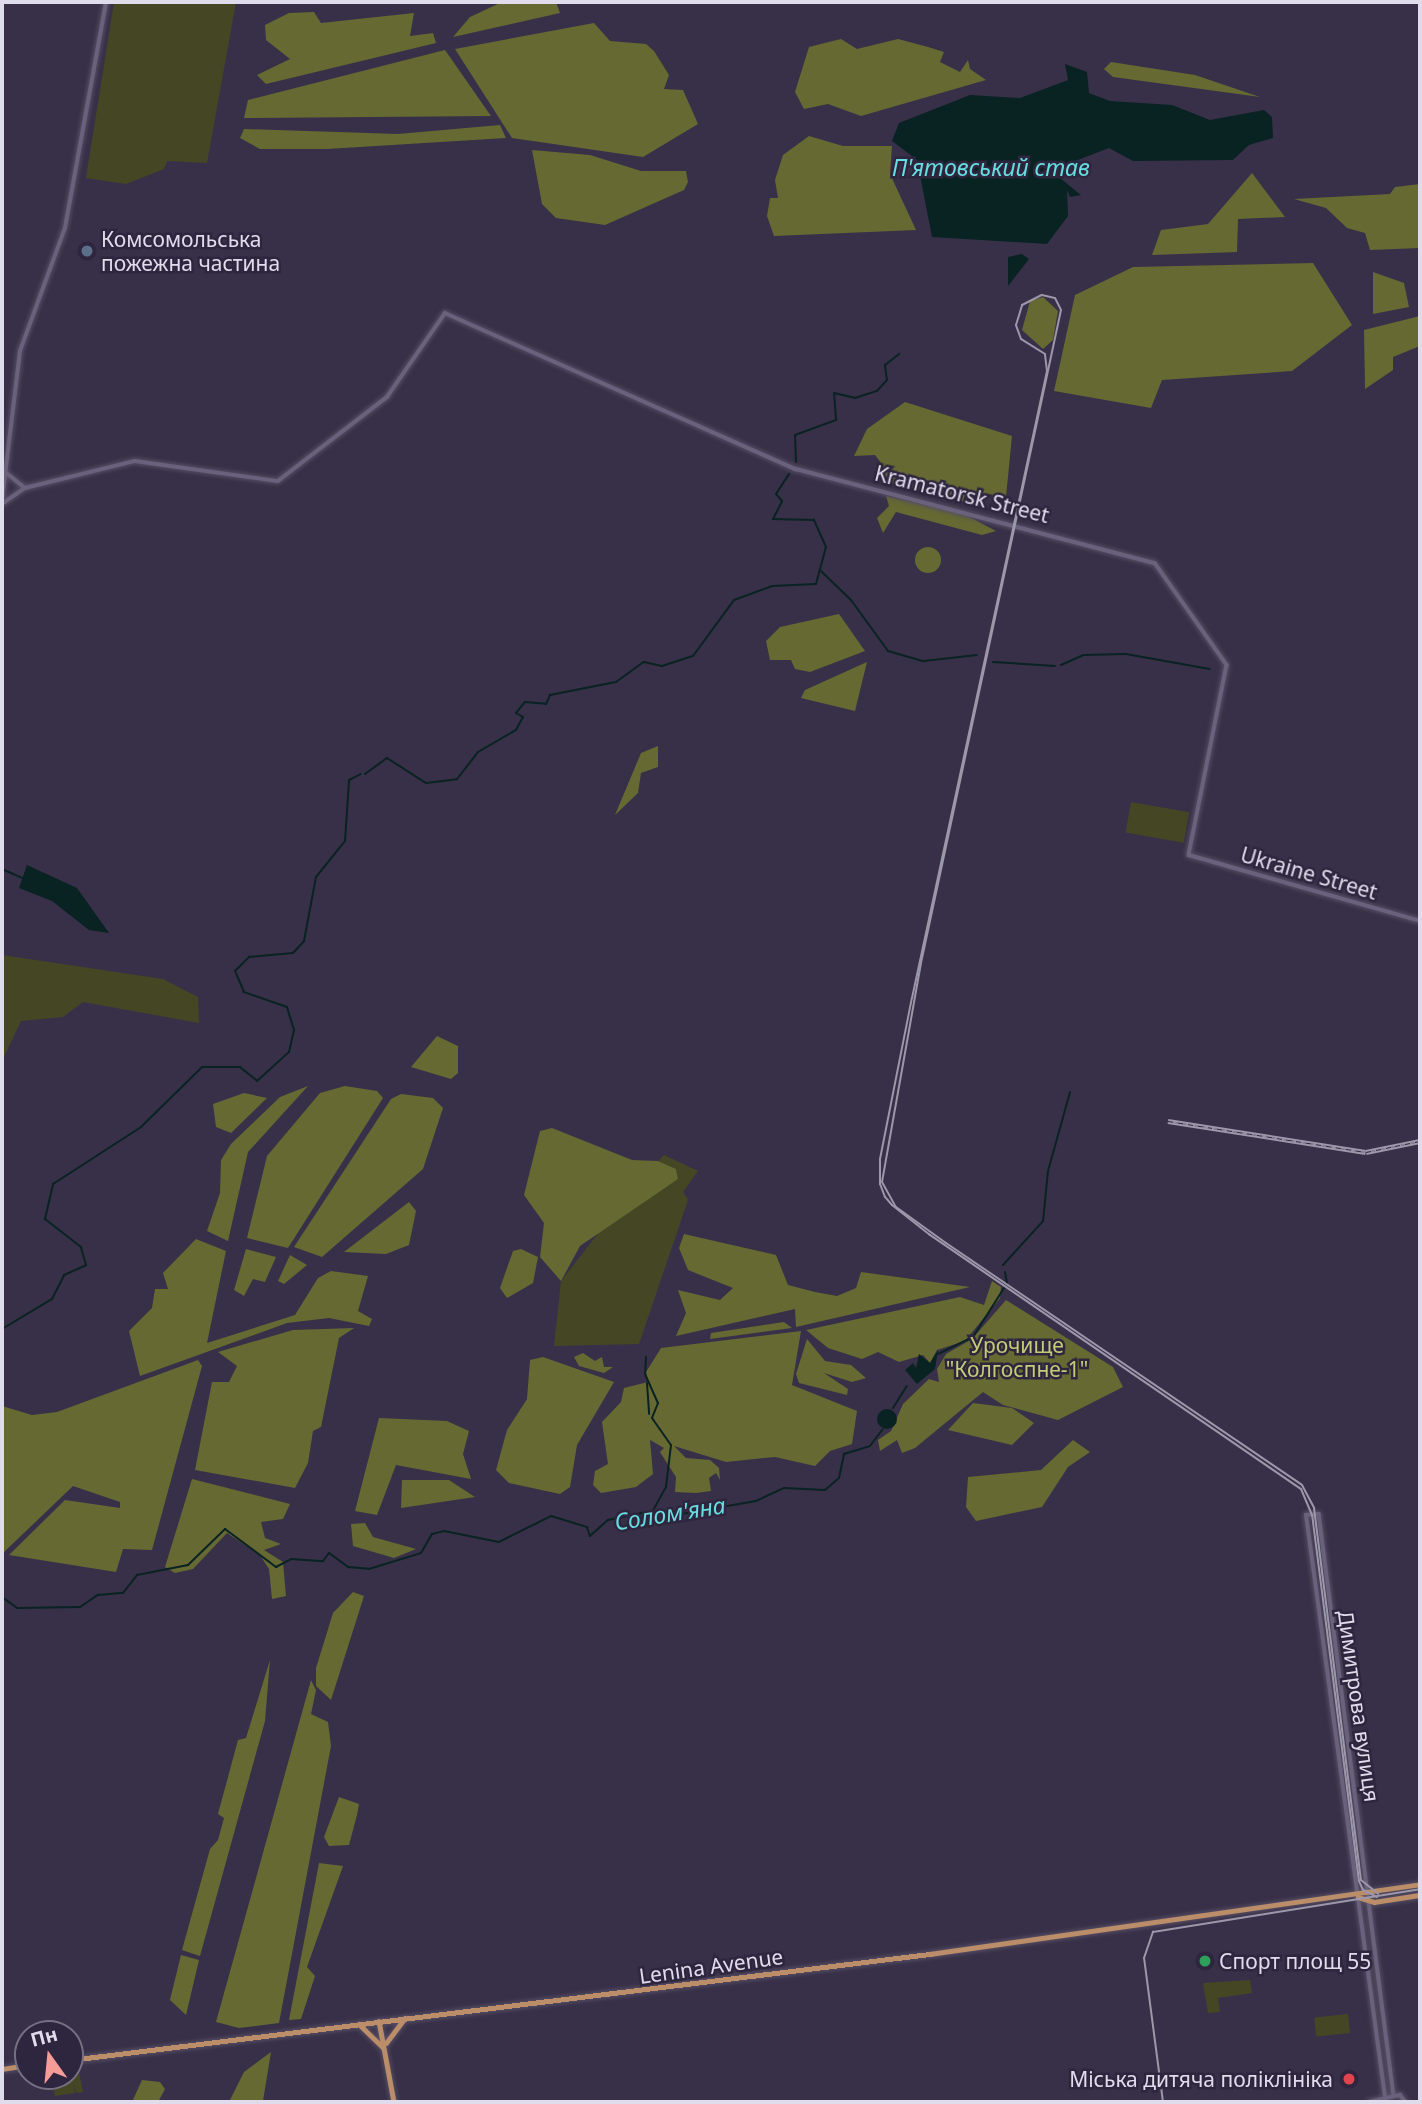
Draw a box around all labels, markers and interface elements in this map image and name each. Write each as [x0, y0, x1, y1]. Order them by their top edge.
water label: П'ятовський став [892, 153, 1090, 181]
place label: Комсомольська пожежна частина [101, 226, 280, 276]
marker: Комсомольська пожежна частина [79, 243, 95, 259]
street label: Kramatorsk Street [872, 460, 1052, 528]
street label: Ukraine Street [1238, 841, 1380, 905]
park label: Урочище "Колгоспне-1" [946, 1332, 1088, 1382]
water label: Солом'яна [613, 1491, 727, 1535]
street label: Димитрова вулиця [1333, 1609, 1385, 1803]
street label: Lenina Avenue [637, 1943, 785, 1989]
place label: Спорт площ 55 [1219, 1948, 1371, 1974]
marker: Спорт площ 55 [1197, 1953, 1213, 1969]
north arrow [14, 2020, 84, 2090]
text: Пн [28, 2021, 60, 2053]
place label: Міська дитяча поліклініка [1069, 2066, 1333, 2092]
marker: Міська дитяча поліклініка [1339, 2069, 1359, 2089]

